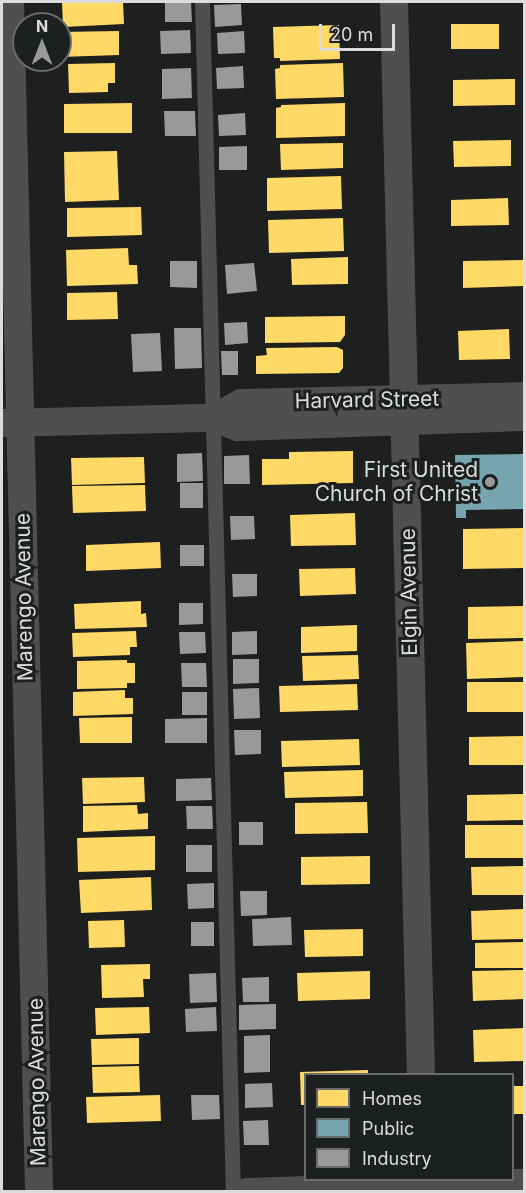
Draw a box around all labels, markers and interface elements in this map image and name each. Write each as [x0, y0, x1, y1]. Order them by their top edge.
north arrow [12, 12, 72, 72]
scale bar [322, 12, 398, 50]
text: N [36, 16, 48, 36]
text: 20 m [330, 24, 373, 45]
street label: Harvard Street [294, 386, 440, 414]
place label: First United Church of Christ [315, 457, 478, 507]
marker: First United Church of Christ [483, 475, 497, 489]
street label: Marengo Avenue [10, 513, 38, 681]
street label: Elgin Avenue [395, 528, 423, 656]
street label: Marengo Avenue [23, 998, 51, 1166]
legend [304, 1073, 514, 1181]
text: Homes [362, 1088, 422, 1109]
text: Public [362, 1118, 414, 1139]
text: Industry [362, 1148, 432, 1169]

